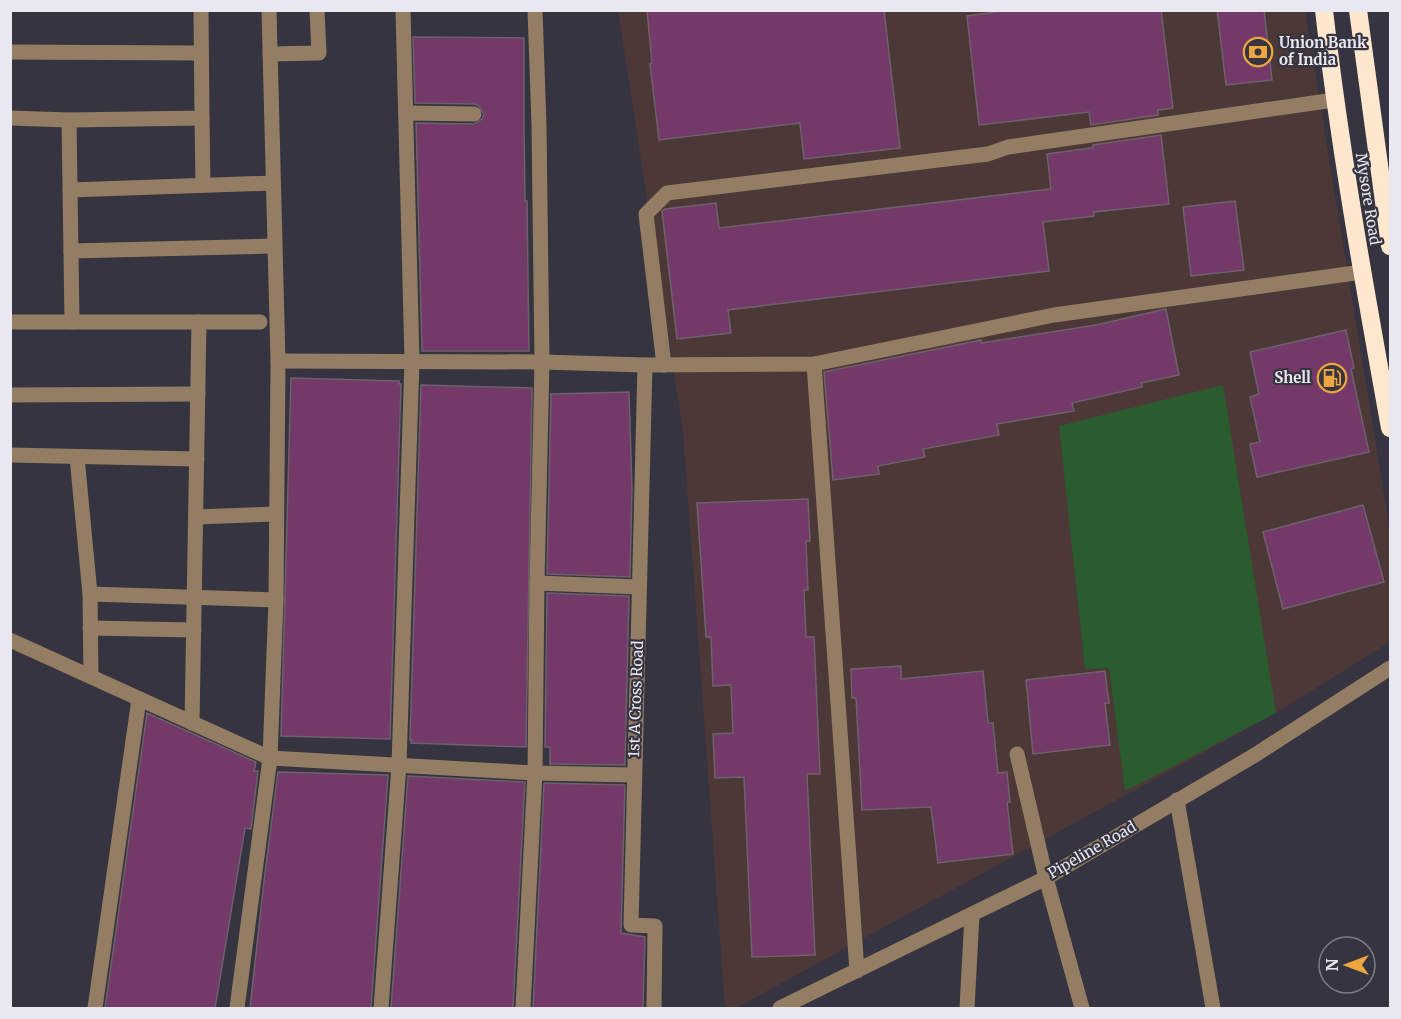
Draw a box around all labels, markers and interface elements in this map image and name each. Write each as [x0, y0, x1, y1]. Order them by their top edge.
place label: Union Bank of India [1279, 33, 1367, 69]
bank icon: Union Bank of India [1242, 36, 1274, 68]
street label: Mysore Road [1352, 151, 1385, 246]
fuel station icon: Shell [1316, 362, 1348, 394]
place label: Shell [1274, 368, 1311, 387]
street label: 1st A Cross Road [624, 640, 647, 758]
street label: Pipeline Road [1044, 817, 1139, 883]
north arrow [1317, 935, 1377, 995]
text: N [1322, 958, 1342, 971]

